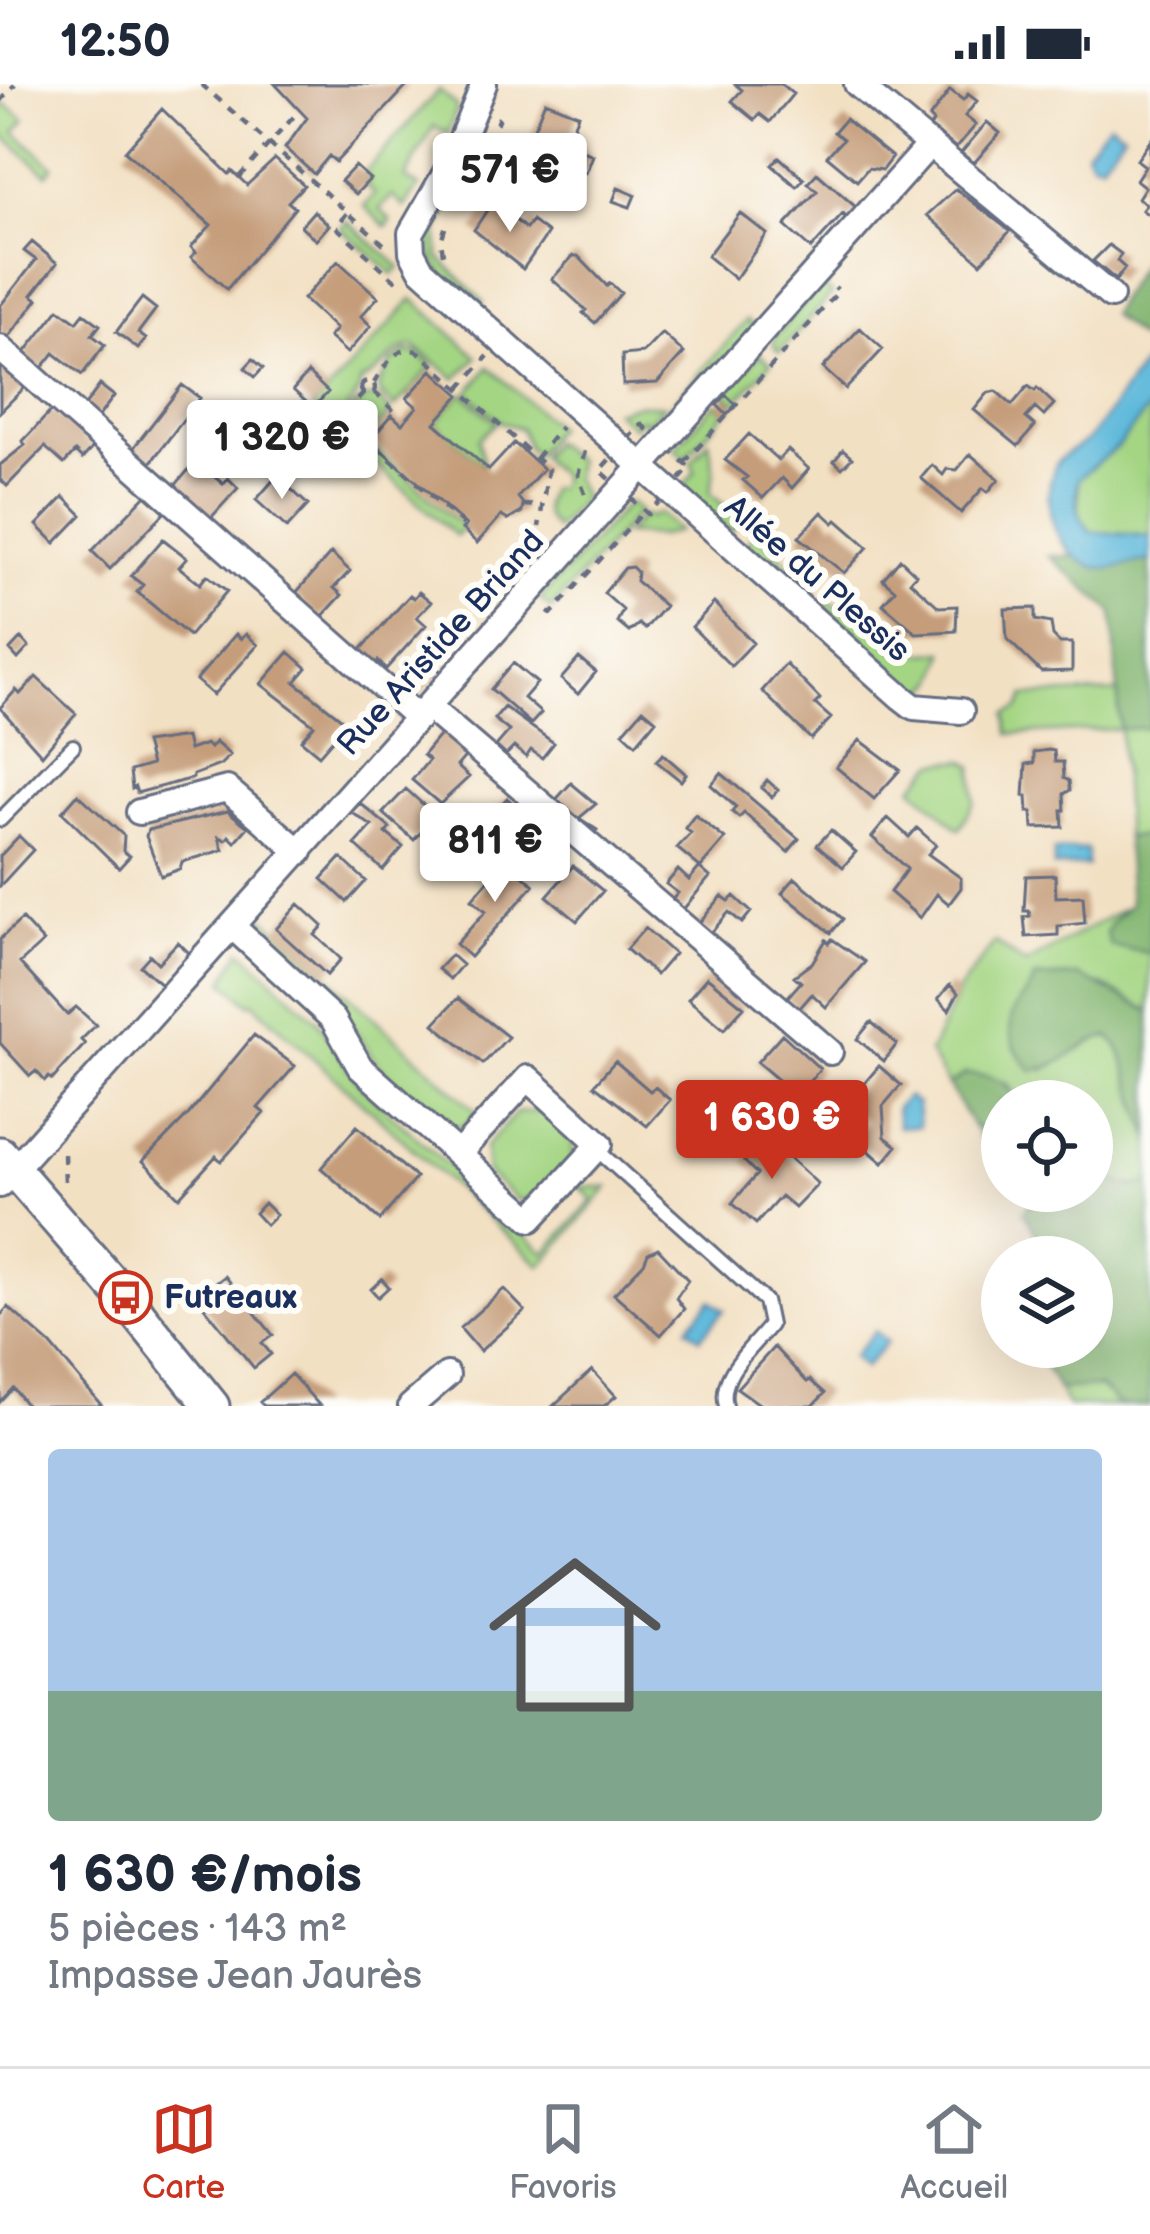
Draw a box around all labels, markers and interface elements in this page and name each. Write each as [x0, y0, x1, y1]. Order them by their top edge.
text: 12:50 [60, 15, 171, 70]
pin: 571 € [426, 133, 594, 235]
text: 571 € [460, 148, 560, 195]
pin: 1 320 € [171, 400, 393, 502]
text: 1 320 € [214, 415, 350, 462]
street label: Allée du Plessis [716, 487, 918, 671]
street label: Rue Aristide Briand [329, 522, 553, 764]
pin: 811 € [411, 803, 579, 905]
text: 811 € [447, 818, 543, 865]
pin: 1 630 € [661, 1080, 883, 1182]
map controls [981, 1080, 1113, 1368]
button: locate [981, 1080, 1113, 1212]
text: 1 630 € [703, 1095, 841, 1142]
button: layers [981, 1236, 1113, 1368]
bus stop icon: Futreaux [97, 1270, 153, 1326]
place label: Futreaux [164, 1278, 297, 1318]
icon: home [467, 1527, 683, 1743]
text: 1 630 €/mois [48, 1845, 362, 1906]
text: 5 pièces · 143 m² [48, 1906, 347, 1953]
text: Impasse Jean Jaurès [48, 1953, 422, 2000]
tab: Carte [142, 2096, 225, 2208]
tab: Favoris [509, 2096, 617, 2208]
tab: Accueil [900, 2096, 1008, 2208]

